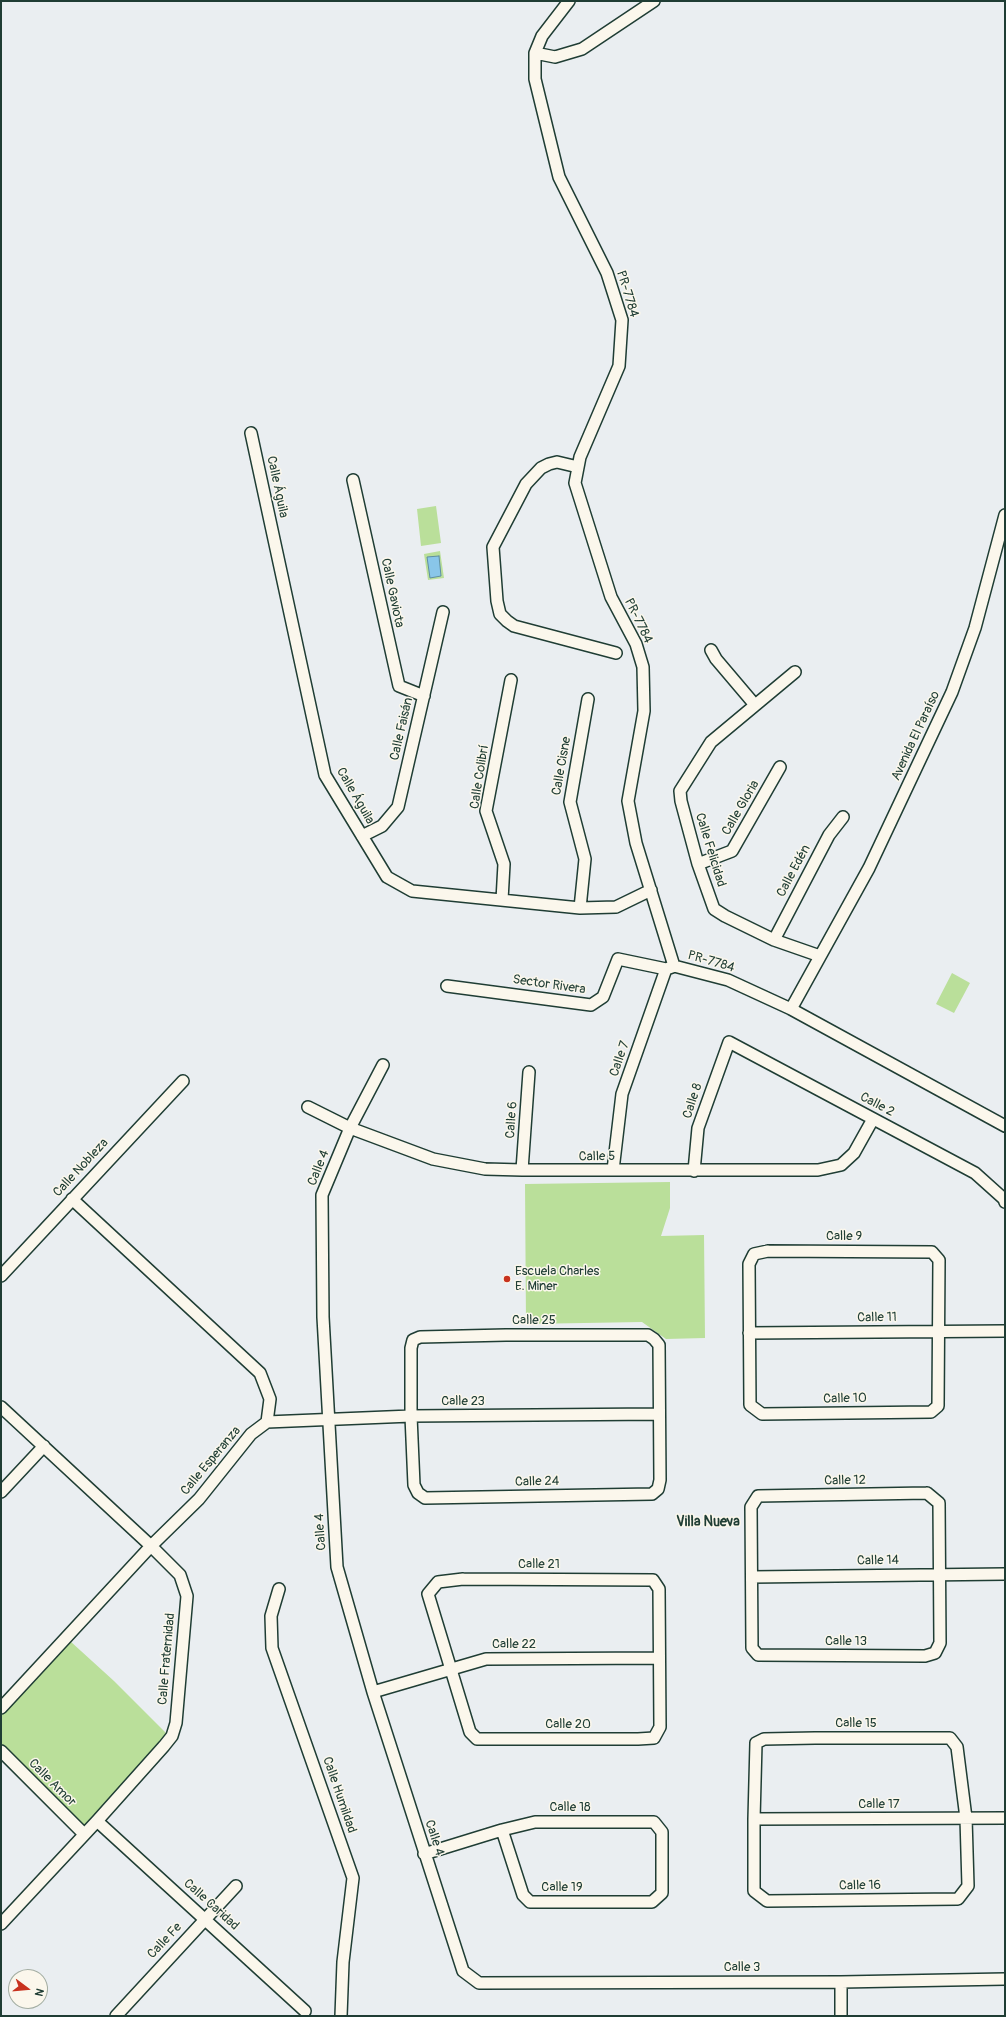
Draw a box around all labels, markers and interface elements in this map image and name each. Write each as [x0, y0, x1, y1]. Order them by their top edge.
street label: PR-7784 [613, 269, 641, 319]
street label: Calle Águila [263, 455, 291, 519]
street label: Calle Gaviota [377, 557, 407, 629]
street label: PR-7784 [620, 596, 656, 646]
street label: Avenida El Paraíso [888, 689, 944, 783]
street label: Calle Faisán [387, 696, 417, 762]
street label: Calle Cisne [549, 735, 575, 797]
street label: Calle Colibrí [467, 744, 493, 810]
street label: Calle Águila [333, 765, 377, 827]
street label: Calle Gloria [719, 778, 763, 838]
street label: Calle Felicidad [691, 811, 729, 889]
street label: Calle Edén [774, 842, 814, 900]
street label: PR-7784 [686, 948, 736, 976]
street label: Sector Rivera [512, 972, 586, 998]
street label: Calle 7 [607, 1039, 633, 1079]
street label: Calle 8 [680, 1081, 706, 1121]
street label: Calle 2 [857, 1089, 897, 1121]
street label: Calle 6 [503, 1101, 521, 1139]
street label: Calle Nobleza [50, 1136, 112, 1200]
street label: Calle 4 [305, 1148, 333, 1188]
street label: Calle 5 [579, 1149, 615, 1165]
street label: Calle 9 [826, 1229, 862, 1245]
place label: Escuela Charles E. Miner [515, 1264, 599, 1295]
marker: Escuela Charles E. Miner [502, 1274, 512, 1284]
street label: Calle 11 [857, 1310, 897, 1326]
street label: Calle 25 [512, 1313, 556, 1329]
street label: Calle 10 [823, 1391, 867, 1407]
street label: Calle 23 [441, 1394, 485, 1410]
street label: Calle Esperanza [178, 1423, 244, 1499]
street label: Calle 12 [824, 1473, 866, 1489]
street label: Calle 24 [515, 1474, 559, 1490]
street label: Calle 4 [312, 1513, 330, 1551]
district label: Villa Nueva [676, 1514, 740, 1530]
street label: Calle 14 [857, 1553, 899, 1569]
street label: Calle 21 [518, 1557, 560, 1573]
street label: Calle Fraternidad [155, 1612, 179, 1706]
street label: Calle 13 [825, 1634, 867, 1650]
street label: Calle 22 [492, 1637, 536, 1653]
street label: Calle 15 [835, 1716, 877, 1732]
street label: Calle 20 [545, 1717, 591, 1733]
street label: Calle Humildad [319, 1755, 359, 1835]
street label: Calle Amor [25, 1756, 79, 1810]
street label: Calle 17 [858, 1797, 900, 1813]
street label: Calle 18 [549, 1800, 591, 1816]
street label: Calle 4 [421, 1818, 447, 1858]
street label: Calle Caridad [180, 1876, 242, 1934]
street label: Calle 16 [839, 1878, 881, 1894]
street label: Calle 19 [541, 1880, 583, 1896]
street label: Calle Fe [145, 1920, 185, 1962]
street label: Calle 3 [724, 1960, 760, 1976]
north arrow [8, 1969, 48, 2009]
text: N [32, 1987, 46, 1998]

